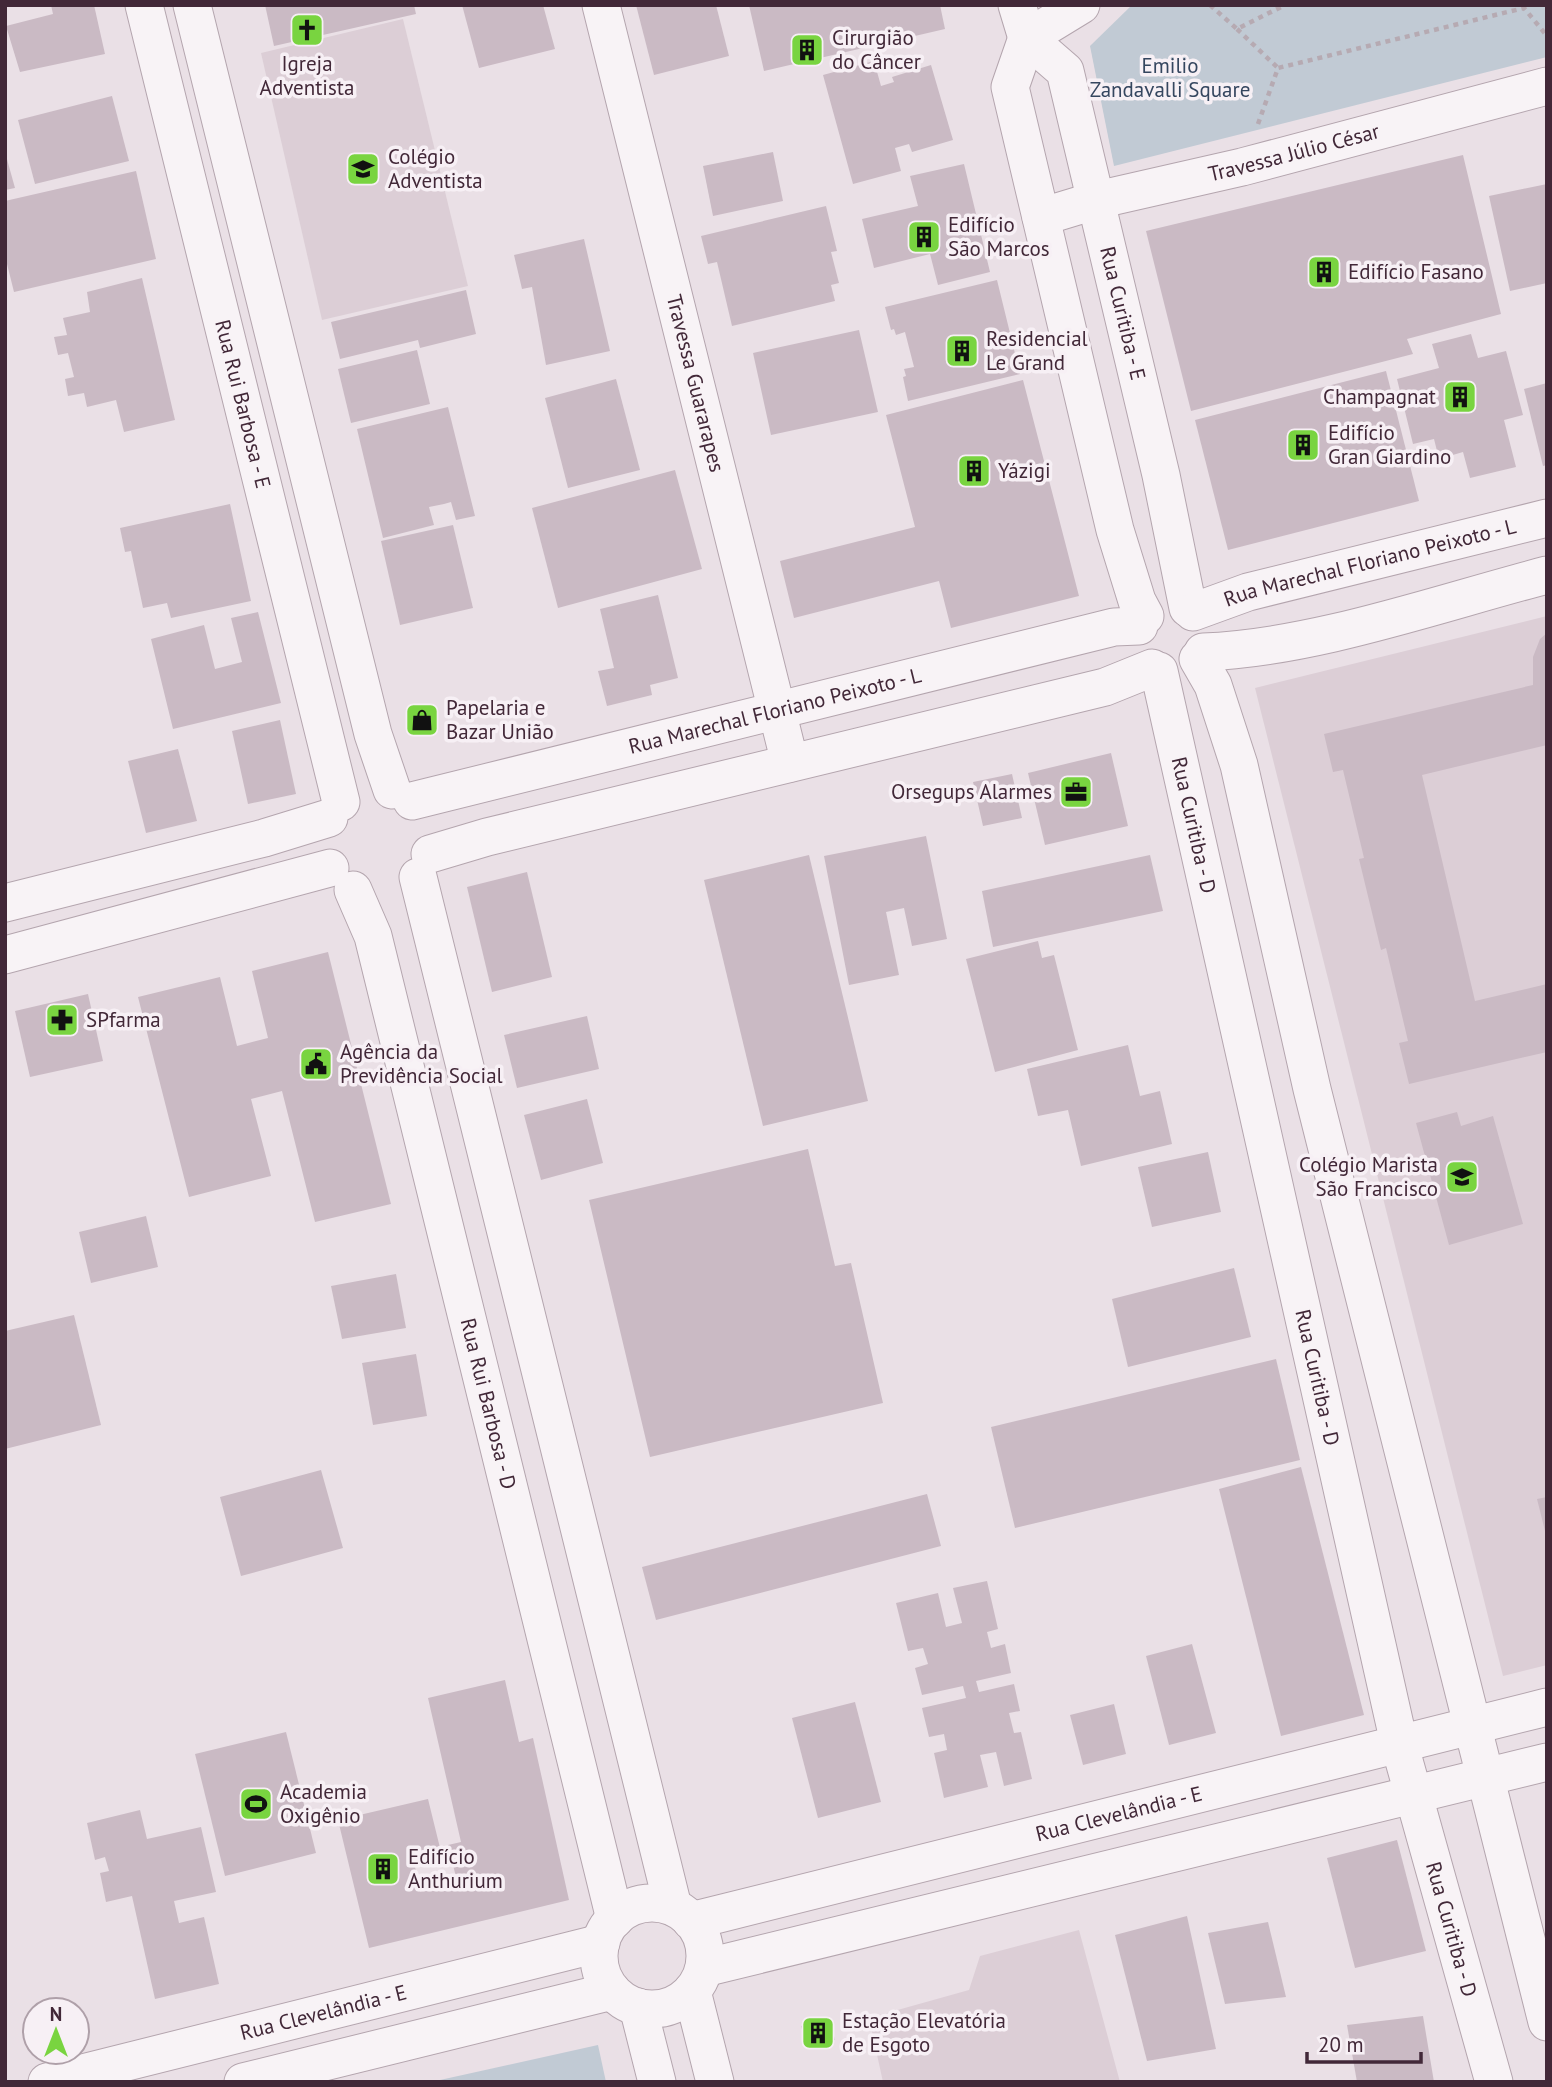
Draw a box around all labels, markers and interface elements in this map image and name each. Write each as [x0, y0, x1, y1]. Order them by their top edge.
church icon: Igreja Adventista [288, 11, 326, 49]
place label: Cirurgião do Câncer [832, 24, 921, 75]
building icon: Cirurgião do Câncer [788, 31, 826, 69]
place label: Igreja Adventista [260, 50, 354, 101]
park label: Emilio Zandavalli Square [1090, 52, 1250, 103]
street label: Travessa Júlio César [1206, 117, 1382, 187]
place label: Colégio Adventista [388, 143, 483, 194]
school or university icon: Colégio Adventista [344, 150, 382, 188]
place label: Edifício São Marcos [948, 211, 1050, 262]
building icon: Edifício São Marcos [905, 218, 943, 256]
street label: Rua Curitiba - E [1094, 244, 1152, 383]
building icon: Edifício Fasano [1305, 253, 1343, 291]
place label: Edifício Fasano [1348, 258, 1484, 285]
street label: Travessa Guararapes [661, 292, 731, 475]
street label: Rua Rui Barbosa - E [209, 317, 277, 491]
place label: Residencial Le Grand [986, 325, 1088, 376]
building icon: Residencial Le Grand [943, 332, 981, 370]
building icon: Champagnat [1441, 378, 1479, 416]
place label: Champagnat [1323, 383, 1436, 410]
place label: Edifício Gran Giardino [1328, 419, 1451, 470]
building icon: Edifício Gran Giardino [1284, 426, 1322, 464]
building icon: Yázigi [955, 452, 993, 490]
place label: Yázigi [998, 457, 1051, 484]
street label: Rua Marechal Floriano Peixoto - L [1220, 512, 1519, 613]
street label: Rua Marechal Floriano Peixoto - L [626, 661, 924, 760]
place label: Papelaria e Bazar União [446, 694, 554, 745]
shop icon: Papelaria e Bazar União [403, 701, 441, 739]
street label: Rua Curitiba - D [1166, 754, 1222, 896]
office icon: Orsegups Alarmes [1057, 773, 1095, 811]
place label: Orsegups Alarmes [891, 778, 1052, 805]
pharmacy icon: SPfarma [43, 1001, 81, 1039]
place label: SPfarma [86, 1006, 161, 1033]
place label: Agência da Previdência Social [340, 1038, 503, 1089]
public building icon: Agência da Previdência Social [297, 1045, 335, 1083]
place label: Colégio Marista São Francisco [1299, 1151, 1438, 1202]
school or university icon: Colégio Marista São Francisco [1443, 1158, 1481, 1196]
street label: Rua Curitiba - D [1289, 1307, 1346, 1448]
street label: Rua Rui Barbosa - D [455, 1315, 523, 1492]
place label: Academia Oxigênio [280, 1778, 367, 1829]
street label: Rua Clevelândia - E [1033, 1780, 1205, 1847]
sports icon: Academia Oxigênio [237, 1785, 275, 1823]
place label: Edifício Anthurium [408, 1843, 503, 1894]
building icon: Edifício Anthurium [364, 1850, 402, 1888]
street label: Rua Curitiba - D [1420, 1859, 1483, 2000]
street label: Rua Clevelândia - E [237, 1978, 409, 2046]
north arrow [21, 1996, 91, 2066]
text: N [50, 2002, 62, 2026]
place label: Estação Elevatória de Esgoto [842, 2007, 1006, 2058]
building icon: Estação Elevatória de Esgoto [799, 2014, 837, 2052]
scale bar [1307, 2021, 1421, 2064]
text: 20 m [1318, 2031, 1364, 2058]

